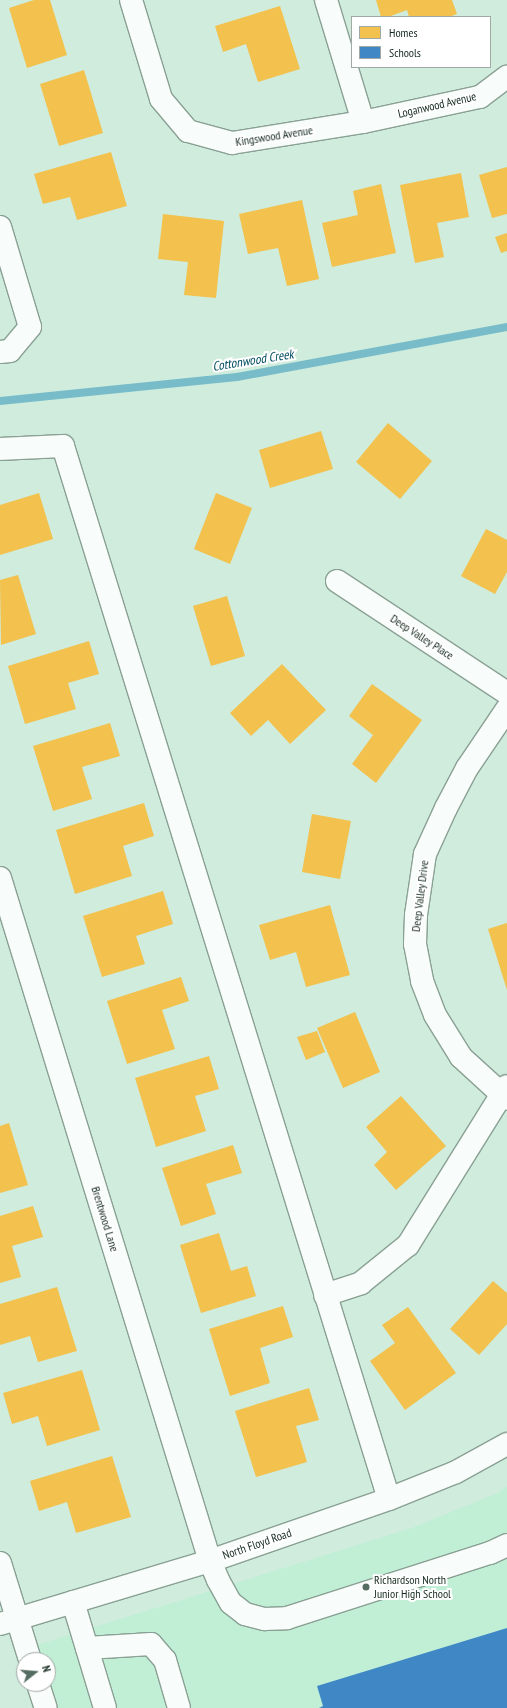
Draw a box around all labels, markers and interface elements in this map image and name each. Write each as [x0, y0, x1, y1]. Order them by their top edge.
legend [351, 16, 491, 68]
text: Homes [389, 25, 417, 40]
text: Schools [389, 45, 421, 60]
street label: Loganwood Avenue [396, 89, 478, 121]
street label: Kingswood Avenue [234, 123, 314, 149]
water label: Cottonwood Creek [211, 347, 295, 375]
street label: Deep Valley Place [387, 611, 457, 663]
street label: Deep Valley Drive [408, 859, 432, 933]
street label: Brentwood Lane [88, 1185, 122, 1253]
street label: North Floyd Road [221, 1525, 293, 1563]
place label: Richardson North Junior High School [374, 1573, 451, 1601]
marker: Richardson North Junior High School [361, 1582, 371, 1592]
north arrow [16, 1652, 56, 1692]
text: N [39, 1664, 54, 1674]

